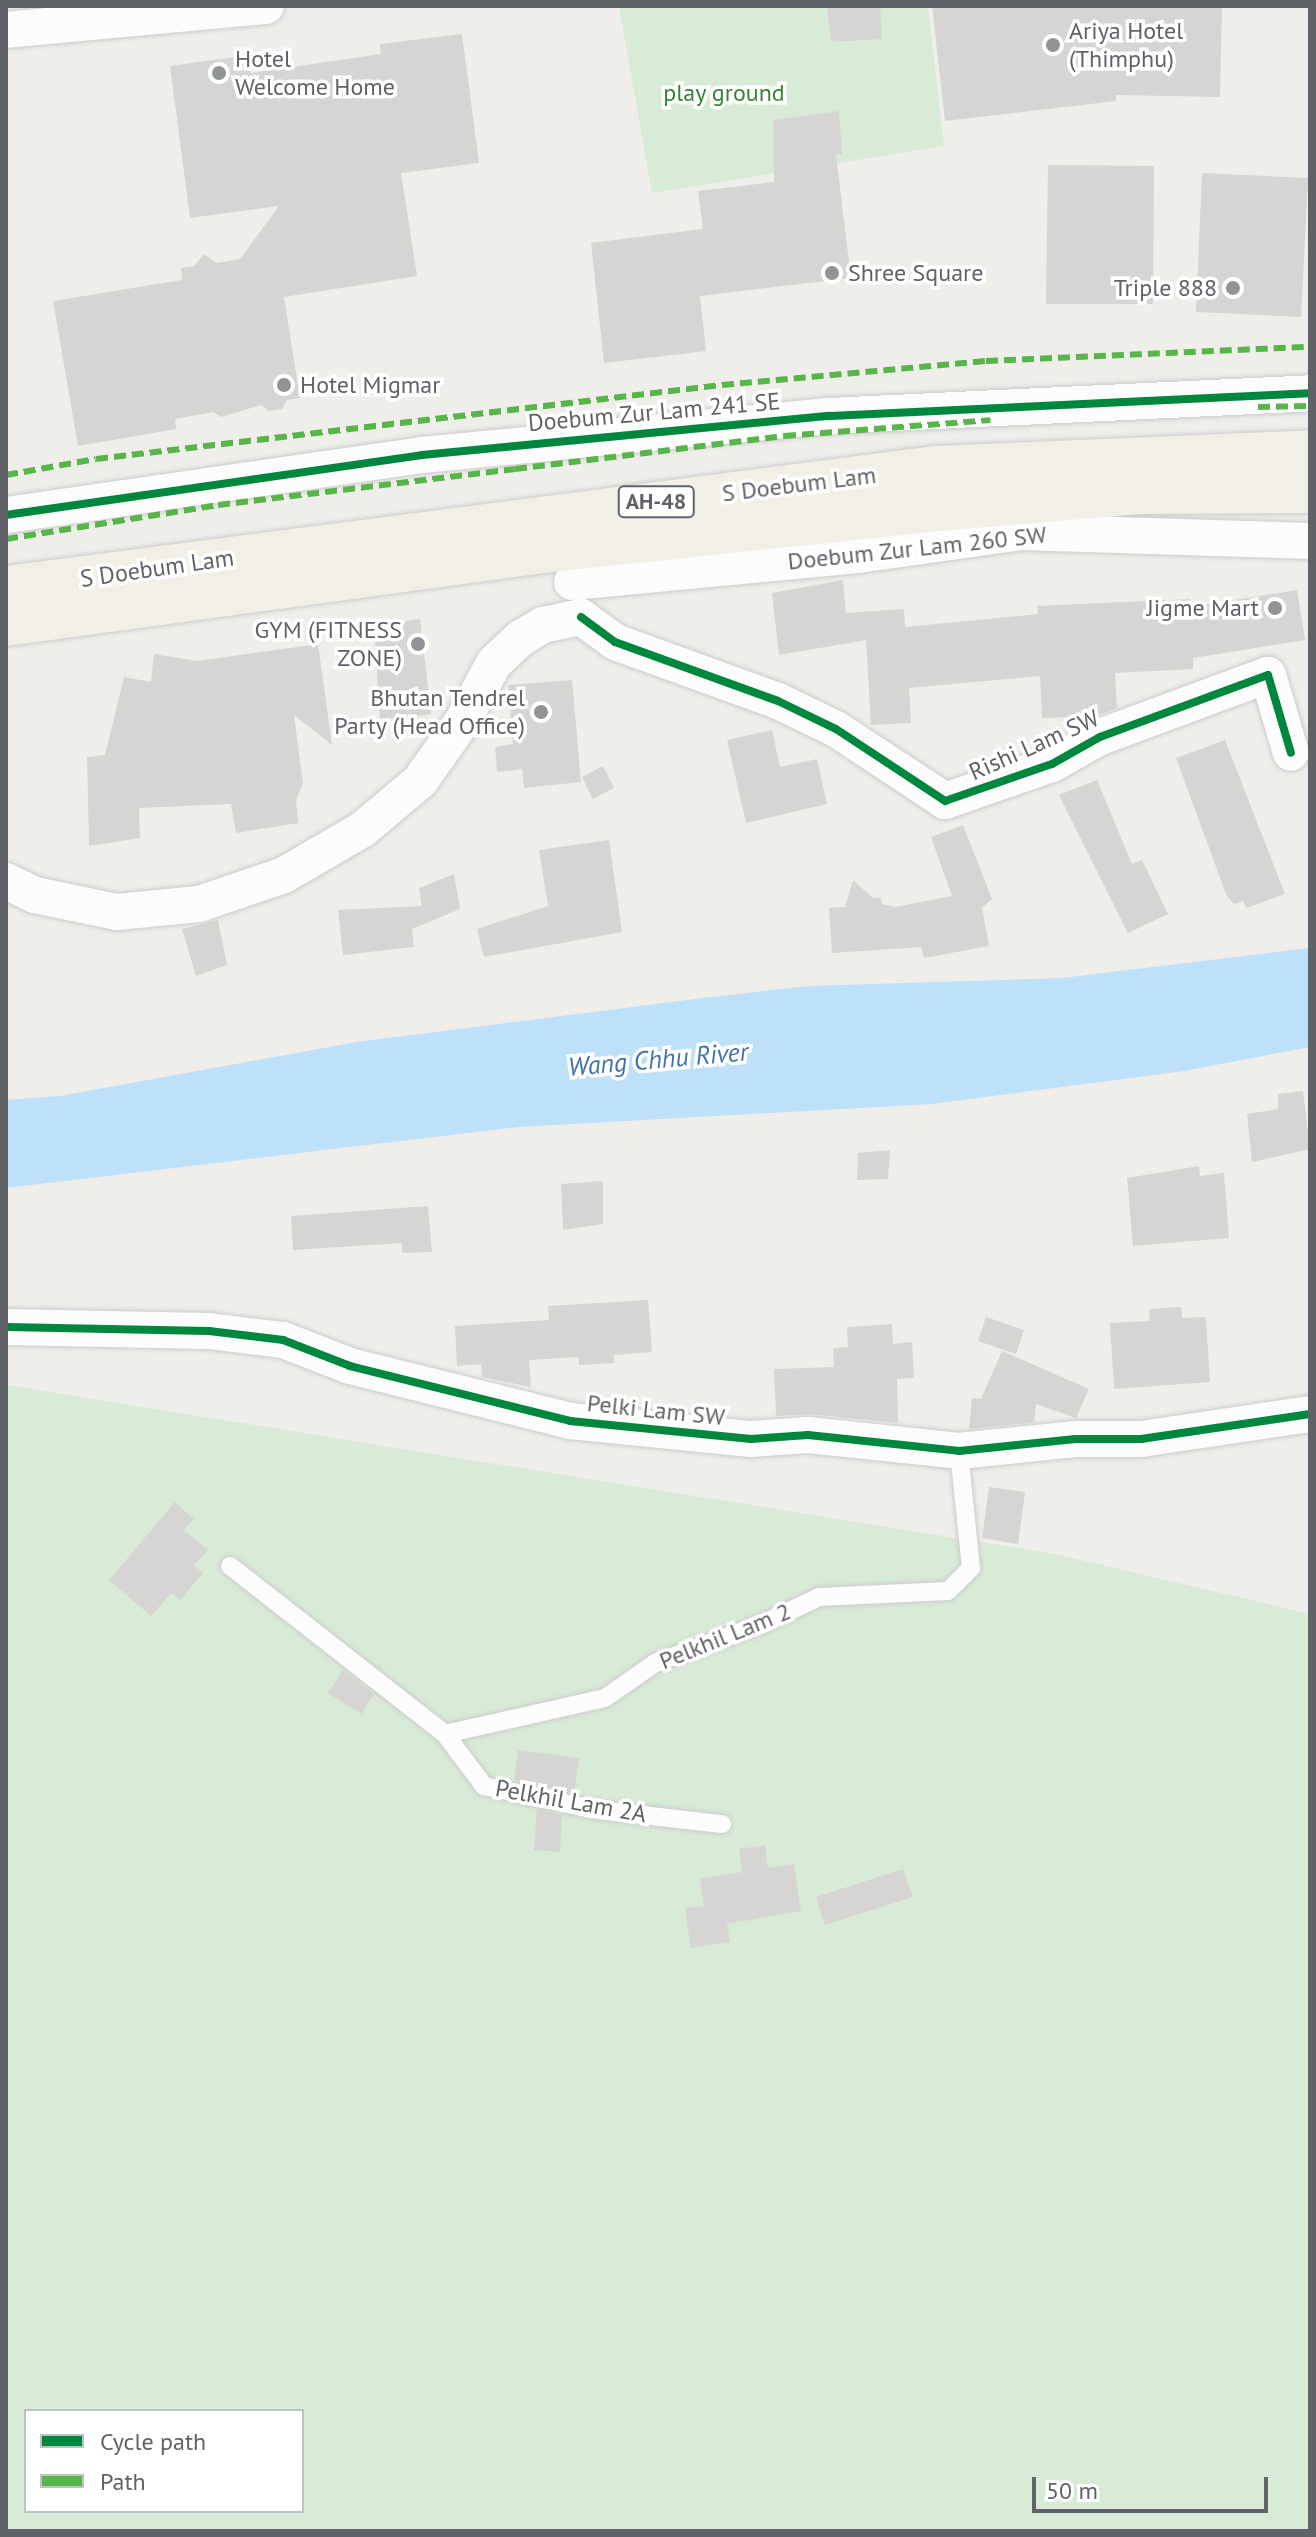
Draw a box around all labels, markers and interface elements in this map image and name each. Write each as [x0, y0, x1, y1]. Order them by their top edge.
place label: Ariya Hotel (Thimphu) [1069, 17, 1183, 73]
marker: Ariya Hotel (Thimphu) [1044, 36, 1062, 54]
place label: Hotel Welcome Home [235, 45, 395, 101]
marker: Hotel Welcome Home [210, 64, 228, 82]
park label: play ground [663, 79, 785, 107]
place label: Shree Square [848, 259, 983, 287]
marker: Shree Square [823, 264, 841, 282]
place label: Triple 888 [1114, 274, 1217, 302]
marker: Triple 888 [1224, 279, 1242, 297]
place label: Hotel Migmar [300, 371, 440, 399]
marker: Hotel Migmar [275, 376, 293, 394]
street label: Doebum Zur Lam 241 SE [526, 387, 782, 437]
street label: S Doebum Lam [720, 460, 878, 508]
road number: AH-48 [616, 484, 696, 520]
street label: Doebum Zur Lam 260 SW [786, 520, 1048, 576]
street label: S Doebum Lam [78, 543, 236, 593]
place label: Jigme Mart [1147, 594, 1259, 622]
marker: Jigme Mart [1266, 599, 1284, 617]
place label: GYM (FITNESS ZONE) [255, 616, 402, 672]
marker: GYM (FITNESS ZONE) [409, 635, 427, 653]
place label: Bhutan Tendrel Party (Head Office) [333, 684, 525, 740]
marker: Bhutan Tendrel Party (Head Office) [532, 703, 550, 721]
street label: Rishi Lam SW [965, 704, 1103, 786]
water label: Wang Chhu River [567, 1036, 749, 1082]
street label: Pelki Lam SW [586, 1388, 726, 1432]
street label: Pelkhil Lam 2 [655, 1597, 795, 1675]
street label: Pelkhil Lam 2A [493, 1774, 649, 1828]
legend [24, 2409, 304, 2513]
text: Cycle path [100, 2426, 206, 2457]
scale bar [1036, 2461, 1272, 2511]
text: Path [100, 2466, 146, 2497]
text: 50 m [1046, 2475, 1098, 2506]

